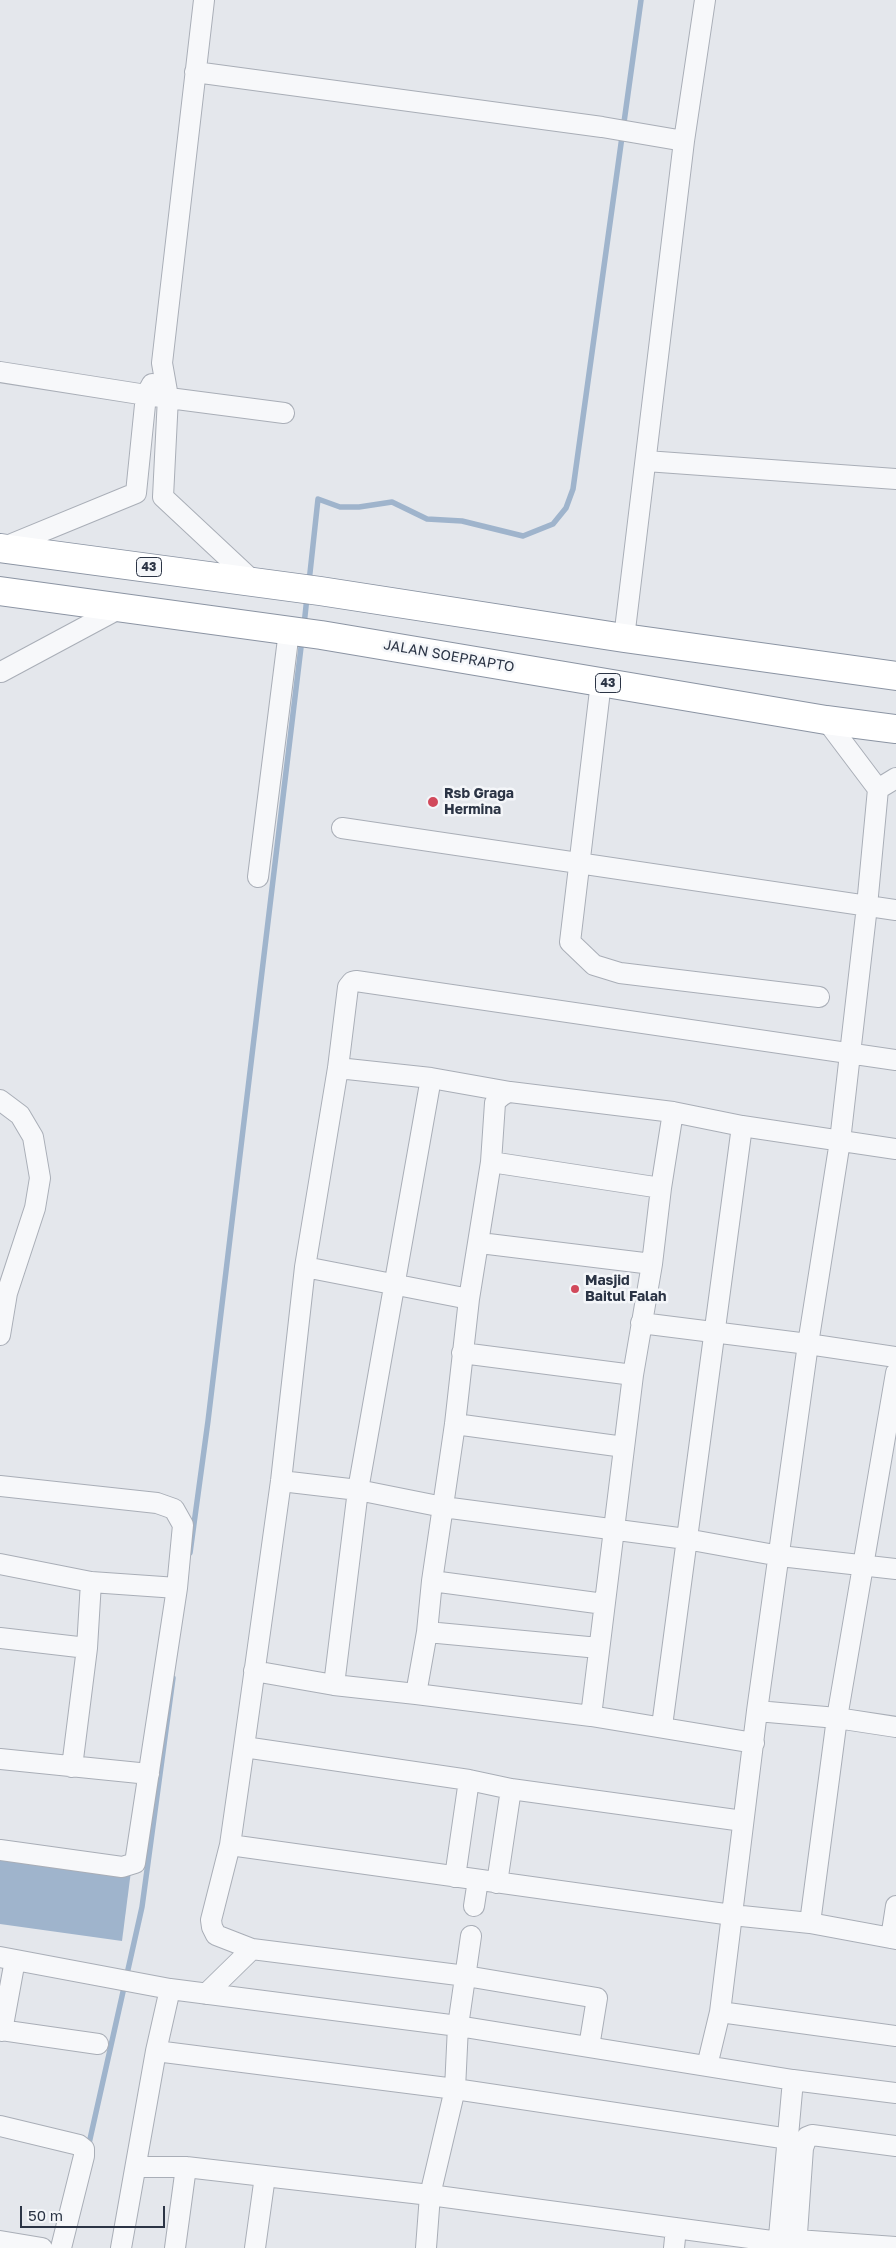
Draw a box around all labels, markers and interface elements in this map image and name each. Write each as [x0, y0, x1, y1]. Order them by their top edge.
road number: 43 [136, 558, 162, 576]
street label: JALAN SOEPRAPTO [382, 636, 516, 676]
road number: 43 [596, 674, 620, 692]
place label: Rsb Graga Hermina [444, 786, 514, 819]
marker: Rsb Graga Hermina [426, 795, 440, 809]
place label: Masjid Baitul Falah [585, 1273, 666, 1305]
marker: Masjid Baitul Falah [569, 1283, 581, 1295]
scale bar [22, 2196, 168, 2228]
text: 50 m [28, 2206, 63, 2224]

